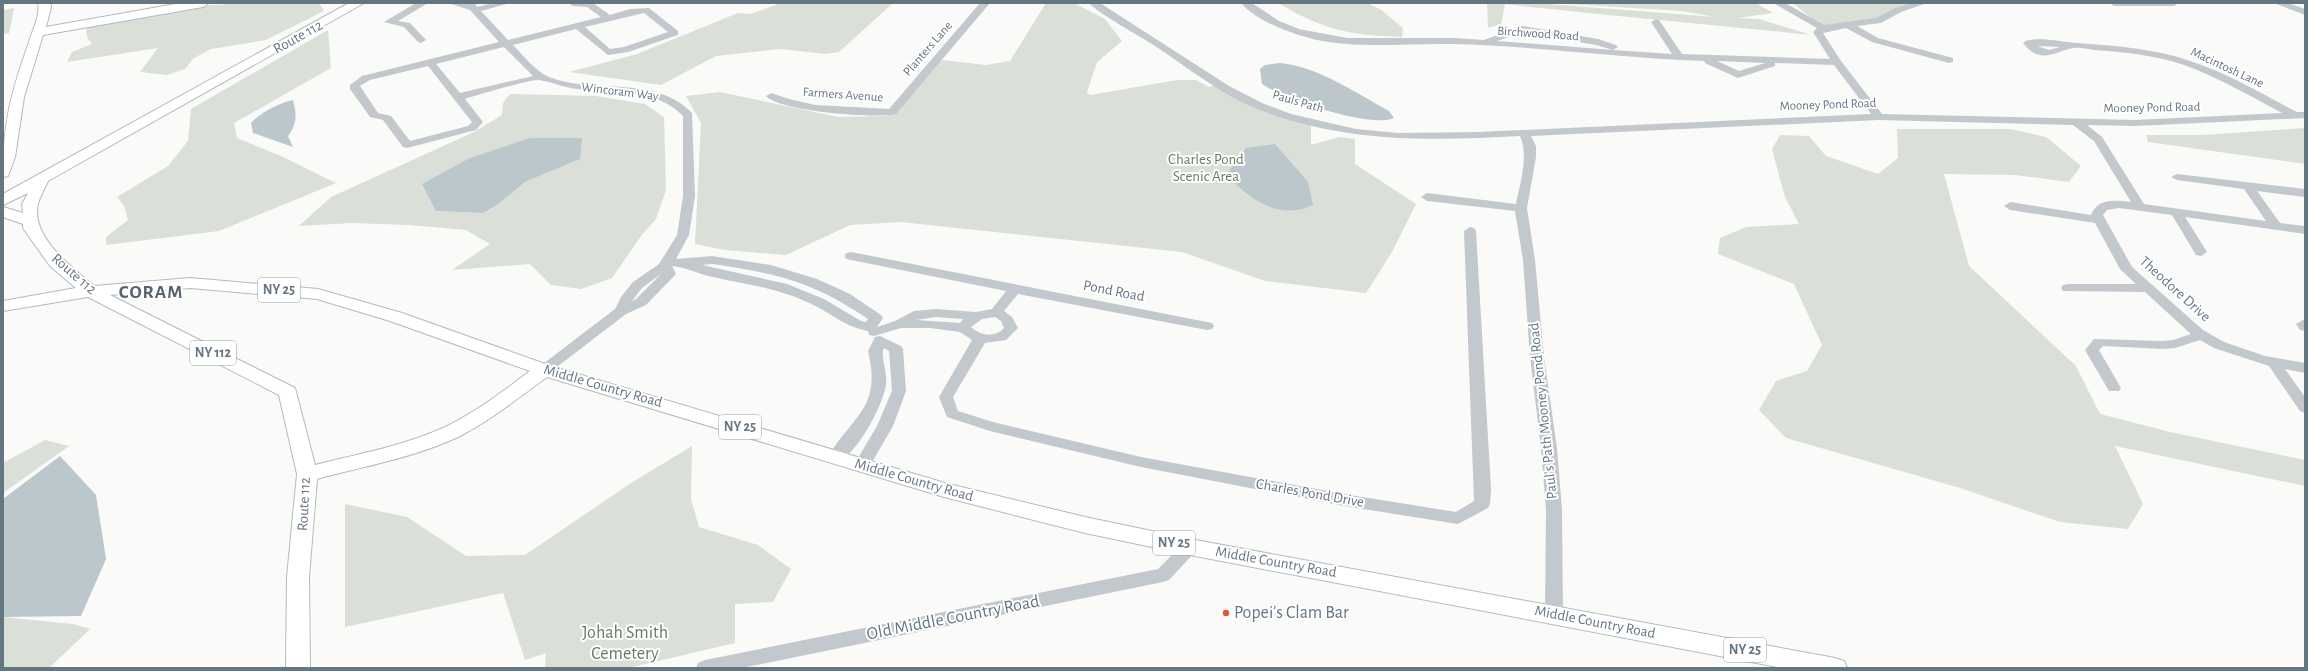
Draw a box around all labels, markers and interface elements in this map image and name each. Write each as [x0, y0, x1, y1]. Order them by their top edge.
street label: Route 112 [271, 17, 325, 57]
street label: Planters Lane [901, 19, 955, 79]
street label: Birchwood Road [1497, 25, 1580, 43]
street label: Macintosh Lane [2188, 45, 2266, 91]
street label: Wincoram Way [581, 81, 660, 103]
street label: Farmers Avenue [802, 86, 884, 104]
street label: Pauls Path [1271, 89, 1325, 115]
street label: Mooney Pond Road [1779, 97, 1877, 113]
street label: Mooney Pond Road [2103, 101, 2201, 115]
park label: Charles Pond Scenic Area [1168, 152, 1244, 184]
street label: Route 112 [49, 251, 99, 297]
street label: Theodore Drive [2137, 253, 2213, 325]
road number: NY 25 [258, 278, 300, 302]
street label: Pond Road [1082, 278, 1146, 304]
district label: CORAM [119, 283, 183, 302]
street label: Paul's Path Mooney Pond Road [1526, 322, 1560, 500]
road number: NY 112 [190, 341, 236, 365]
street label: Middle Country Road [542, 362, 664, 410]
road number: NY 25 [719, 415, 761, 439]
street label: Middle Country Road [853, 456, 975, 504]
street label: Charles Pond Drive [1255, 476, 1365, 510]
street label: Route 112 [295, 477, 313, 531]
road number: NY 25 [1153, 531, 1195, 555]
street label: Middle Country Road [1214, 544, 1338, 580]
street label: Old Middle Country Road [865, 592, 1041, 644]
street label: Middle Country Road [1533, 603, 1657, 641]
place label: Popei's Clam Bar [1234, 604, 1349, 622]
marker: Popei's Clam Bar [1221, 608, 1231, 618]
park label: Johah Smith Cemetery [582, 624, 668, 663]
road number: NY 25 [1724, 638, 1766, 662]

